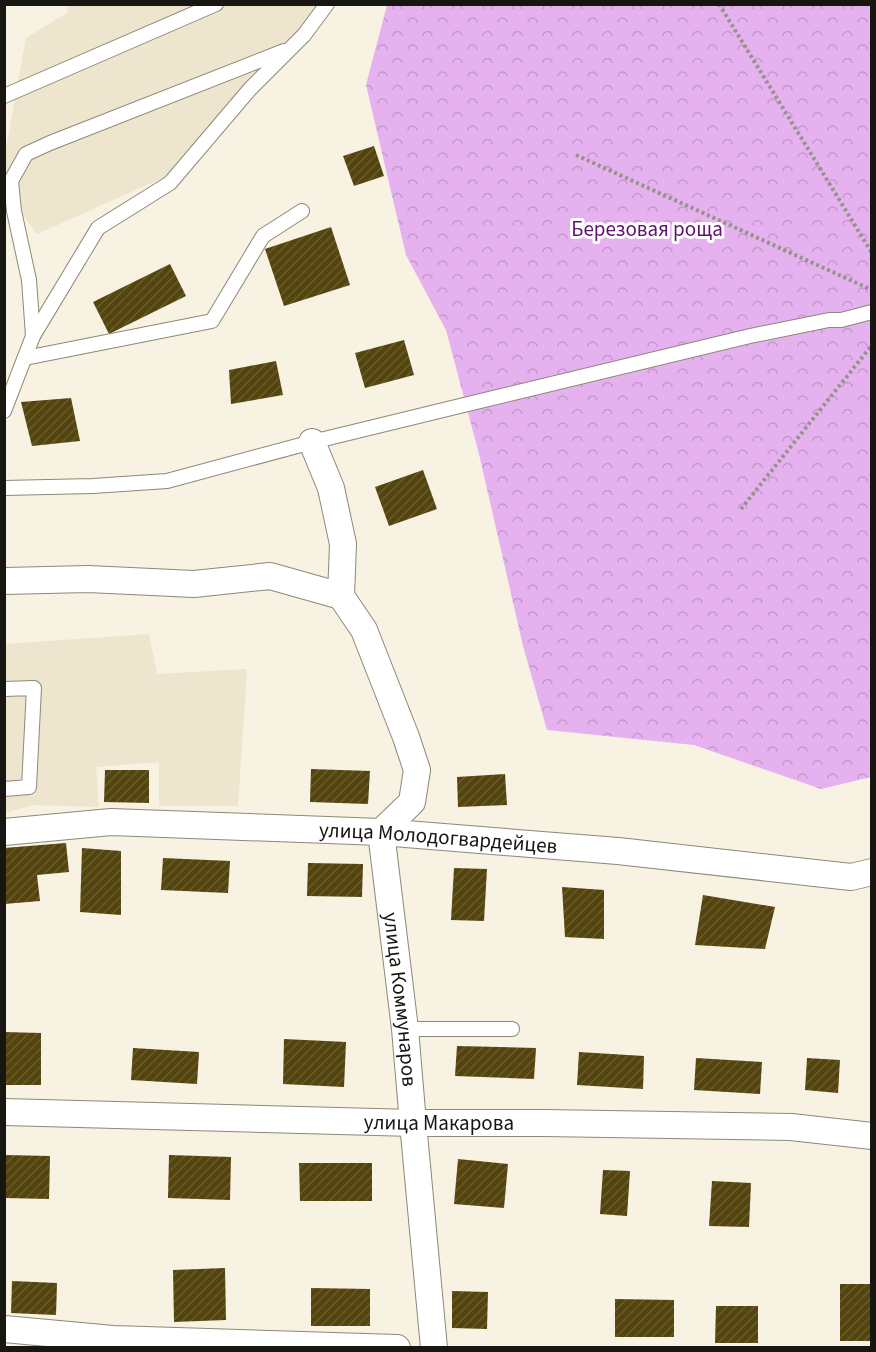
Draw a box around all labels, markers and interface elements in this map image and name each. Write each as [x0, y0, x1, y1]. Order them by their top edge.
park label: Березовая роща [571, 214, 723, 244]
street label: улица Молодогвардейцев [318, 815, 558, 861]
street label: улица Коммунаров [376, 911, 425, 1088]
street label: улица Макарова [363, 1107, 514, 1138]

